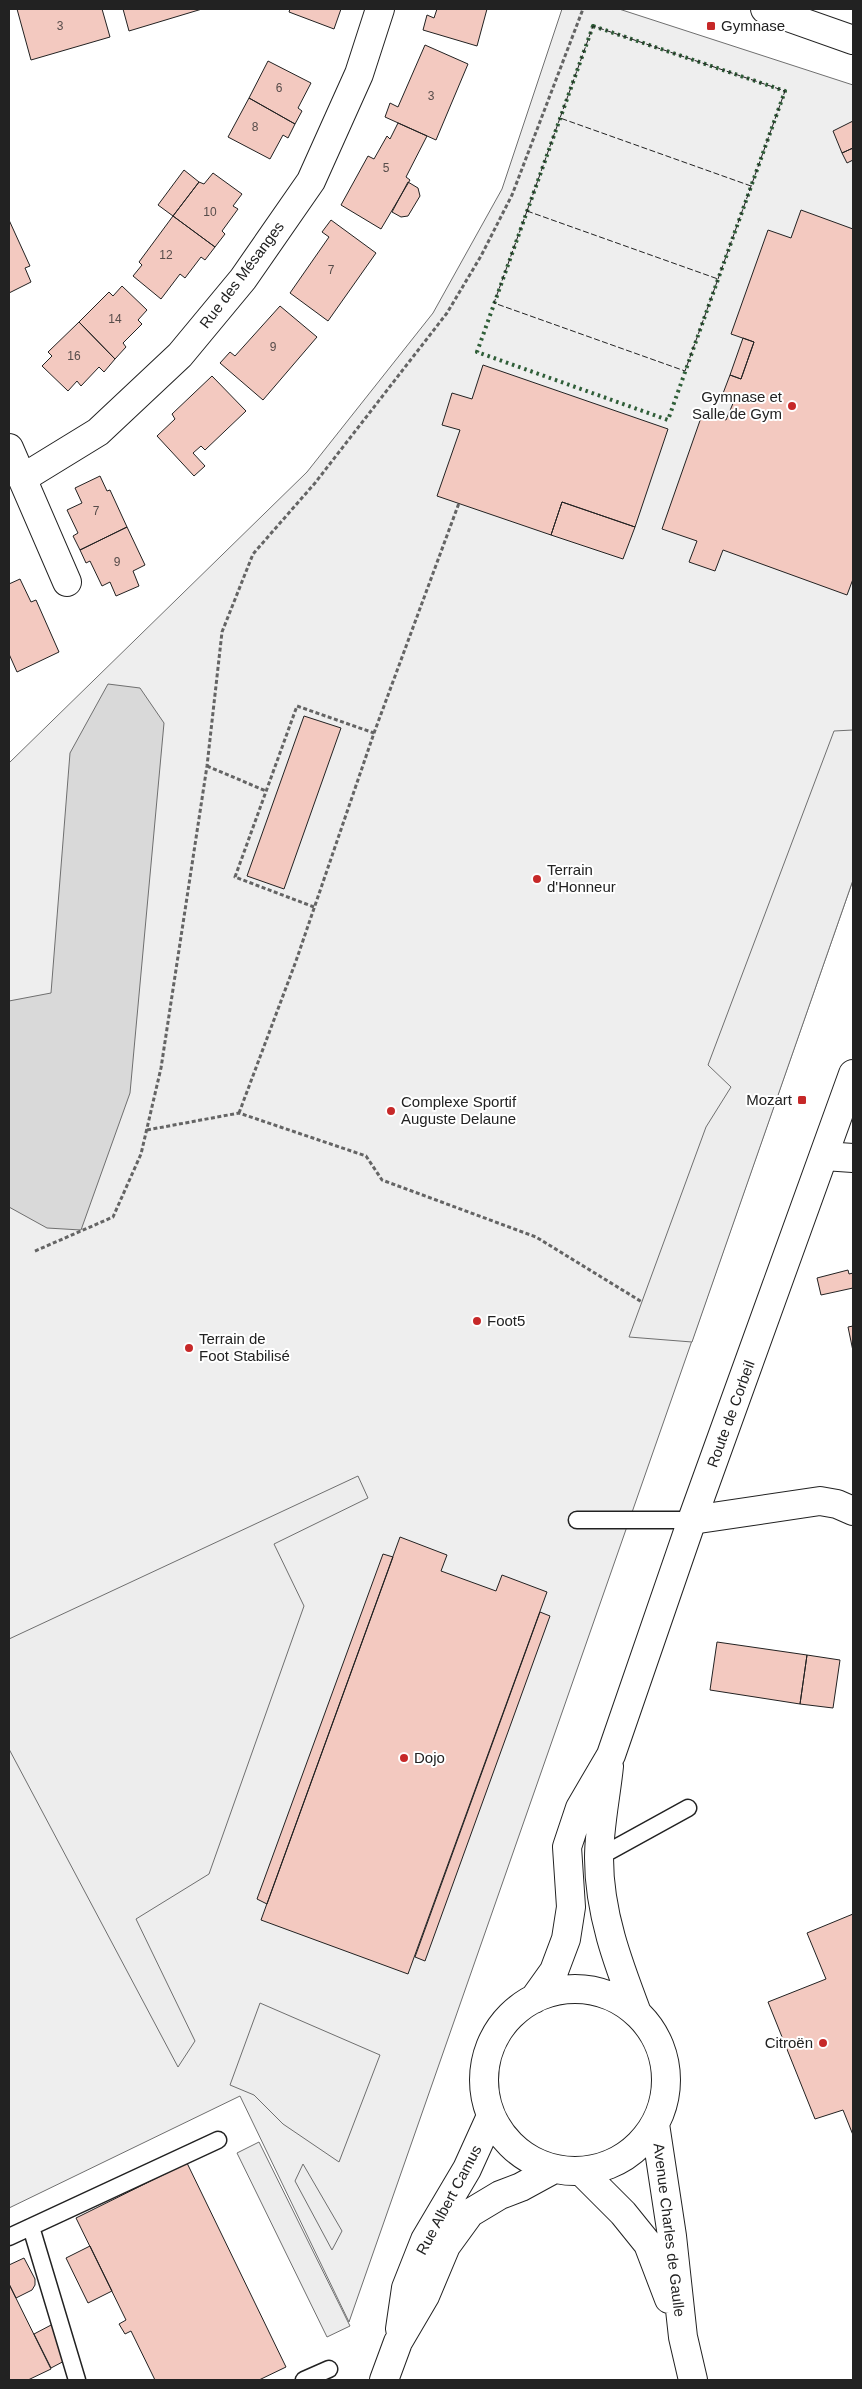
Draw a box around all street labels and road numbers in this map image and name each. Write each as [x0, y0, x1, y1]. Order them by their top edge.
street label: Rue des Mésanges [196, 218, 287, 331]
street label: Route de Corbeil [703, 1358, 758, 1470]
street label: Rue Albert Camus [412, 2142, 485, 2257]
street label: Avenue Charles de Gaulle [650, 2142, 689, 2318]

